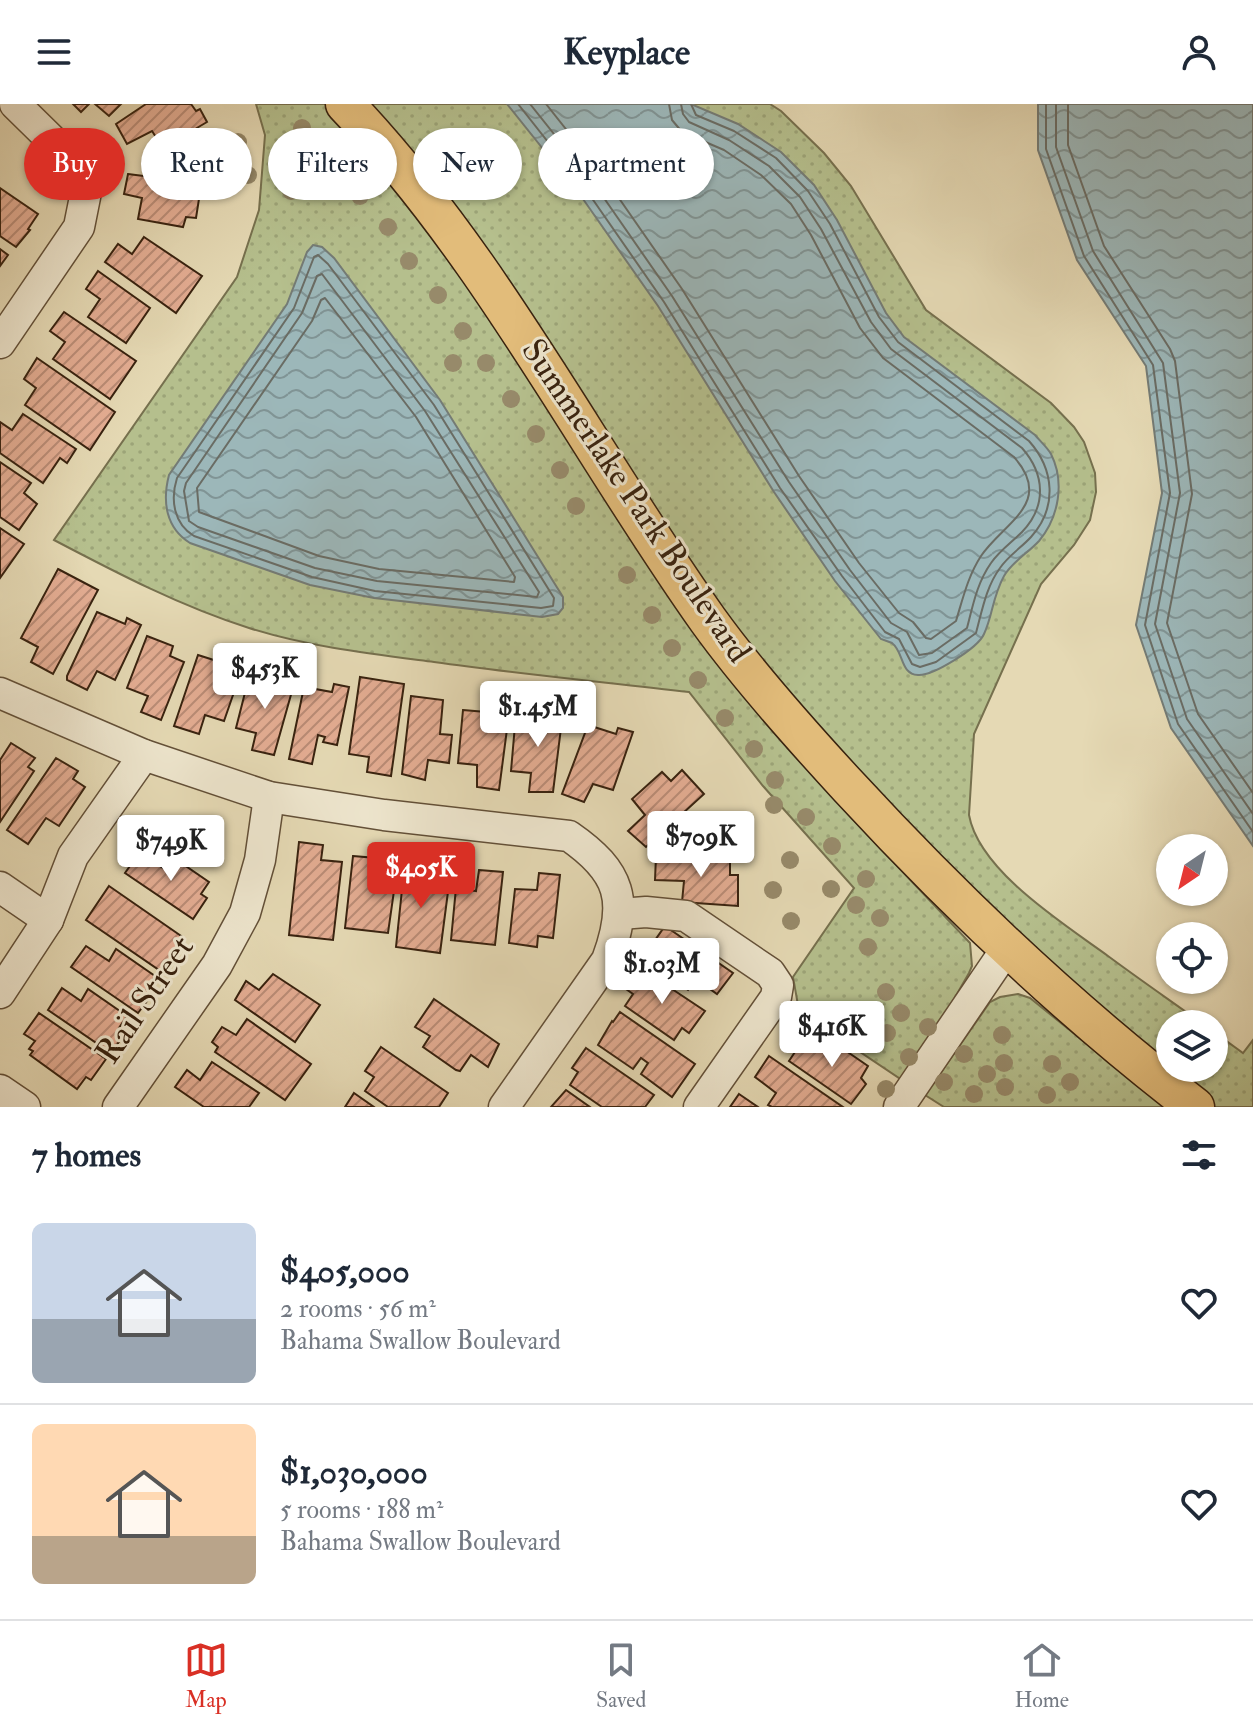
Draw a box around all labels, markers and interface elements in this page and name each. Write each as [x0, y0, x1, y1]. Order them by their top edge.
icon: menu [32, 30, 76, 74]
text: Keyplace [563, 30, 690, 75]
icon: person [1177, 30, 1221, 74]
chip: Buy [24, 128, 125, 200]
chip: Rent [141, 128, 252, 200]
chip: Filters [268, 128, 397, 200]
chip: New [413, 128, 522, 200]
chip: Apartment [538, 128, 714, 200]
street label: Summerlake Park Boulevard [512, 331, 761, 671]
pin: $453K [209, 643, 321, 711]
text: $453K [231, 653, 299, 685]
pin: $1.45M [473, 681, 603, 749]
text: $1.45M [498, 691, 578, 723]
pin: $709K [645, 811, 757, 879]
pin: $749K [115, 815, 227, 883]
text: $709K [665, 821, 737, 853]
text: $749K [135, 825, 207, 857]
north arrow [1156, 834, 1228, 906]
map controls [1156, 834, 1228, 1082]
pin: $405K [365, 842, 477, 910]
text: $405K [385, 852, 457, 884]
button: locate [1156, 922, 1228, 994]
street label: Rail Street [87, 928, 203, 1072]
pin: $1.03M [597, 938, 727, 1006]
text: $1.03M [623, 948, 701, 980]
pin: $416K [776, 1001, 888, 1069]
button: layers [1156, 1010, 1228, 1082]
text: $416K [797, 1011, 867, 1043]
icon: filters [1177, 1133, 1221, 1177]
text: 7 homes [32, 1134, 141, 1177]
text: $405,000 [280, 1250, 410, 1293]
icon: home [96, 1255, 192, 1351]
icon: heart [1177, 1281, 1221, 1325]
text: 2 rooms · 56 m² [280, 1293, 436, 1325]
text: Bahama Swallow Boulevard [280, 1325, 561, 1357]
text: $1,030,000 [280, 1451, 428, 1494]
icon: home [96, 1456, 192, 1552]
icon: heart [1177, 1482, 1221, 1526]
text: 5 rooms · 188 m² [280, 1494, 443, 1526]
text: Bahama Swallow Boulevard [280, 1526, 561, 1558]
tab: Map [184, 1638, 228, 1714]
tab: Saved [596, 1638, 646, 1714]
tab: Home [1014, 1638, 1069, 1714]

